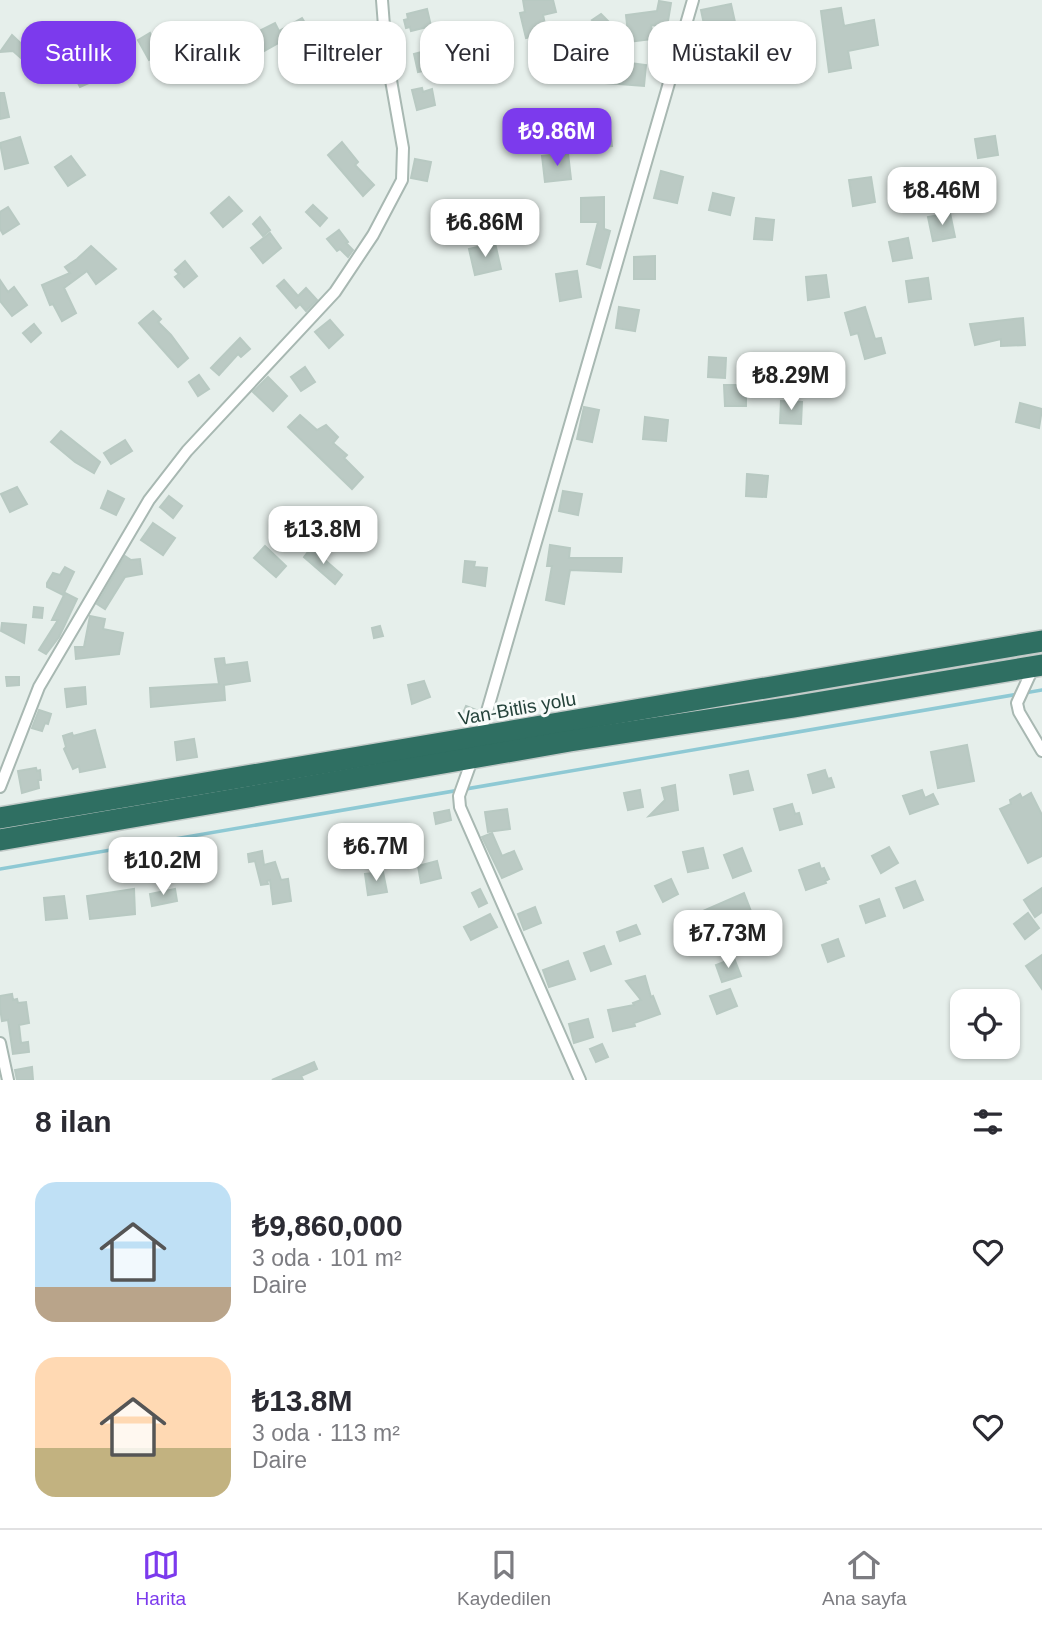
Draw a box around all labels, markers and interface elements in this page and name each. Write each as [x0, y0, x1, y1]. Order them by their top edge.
chip: Satılık [21, 21, 136, 84]
chip: Kiralık [150, 21, 264, 84]
chip: Filtreler [278, 21, 406, 84]
chip: Yeni [420, 21, 514, 84]
chip: Daire [528, 21, 634, 84]
chip: Müstakil ev [648, 21, 816, 84]
pin: ₺9.86M [500, 108, 614, 168]
text: ₺9.86M [518, 118, 596, 144]
pin: ₺8.46M [885, 168, 999, 227]
text: ₺8.46M [903, 177, 981, 203]
pin: ₺6.86M [428, 200, 542, 259]
text: ₺6.86M [446, 209, 524, 235]
pin: ₺8.29M [734, 352, 848, 412]
text: ₺8.29M [752, 362, 830, 388]
pin: ₺13.8M [266, 506, 380, 566]
text: ₺13.8M [284, 516, 362, 542]
street label: Van-Bitlis yolu [457, 688, 577, 729]
pin: ₺6.7M [327, 824, 425, 883]
text: ₺6.7M [344, 833, 408, 859]
pin: ₺10.2M [106, 838, 220, 897]
text: ₺10.2M [124, 847, 202, 873]
pin: ₺7.73M [671, 911, 785, 970]
text: ₺7.73M [689, 920, 767, 946]
map controls [950, 989, 1020, 1059]
button: locate [950, 989, 1020, 1059]
icon: filters [969, 1103, 1007, 1141]
text: 8 ilan [35, 1105, 112, 1138]
text: ₺9,860,000 [252, 1209, 403, 1242]
icon: home [91, 1210, 175, 1294]
icon: heart [969, 1233, 1007, 1271]
text: 3 oda · 101 m² [252, 1245, 402, 1271]
text: Daire [252, 1272, 307, 1298]
text: ₺13.8M [252, 1384, 353, 1417]
icon: home [91, 1385, 175, 1469]
icon: heart [969, 1408, 1007, 1446]
text: 3 oda · 113 m² [252, 1420, 400, 1446]
text: Daire [252, 1447, 307, 1473]
tab: Harita [135, 1546, 186, 1610]
tab: Kaydedilen [457, 1546, 551, 1610]
tab: Ana sayfa [822, 1546, 907, 1610]

